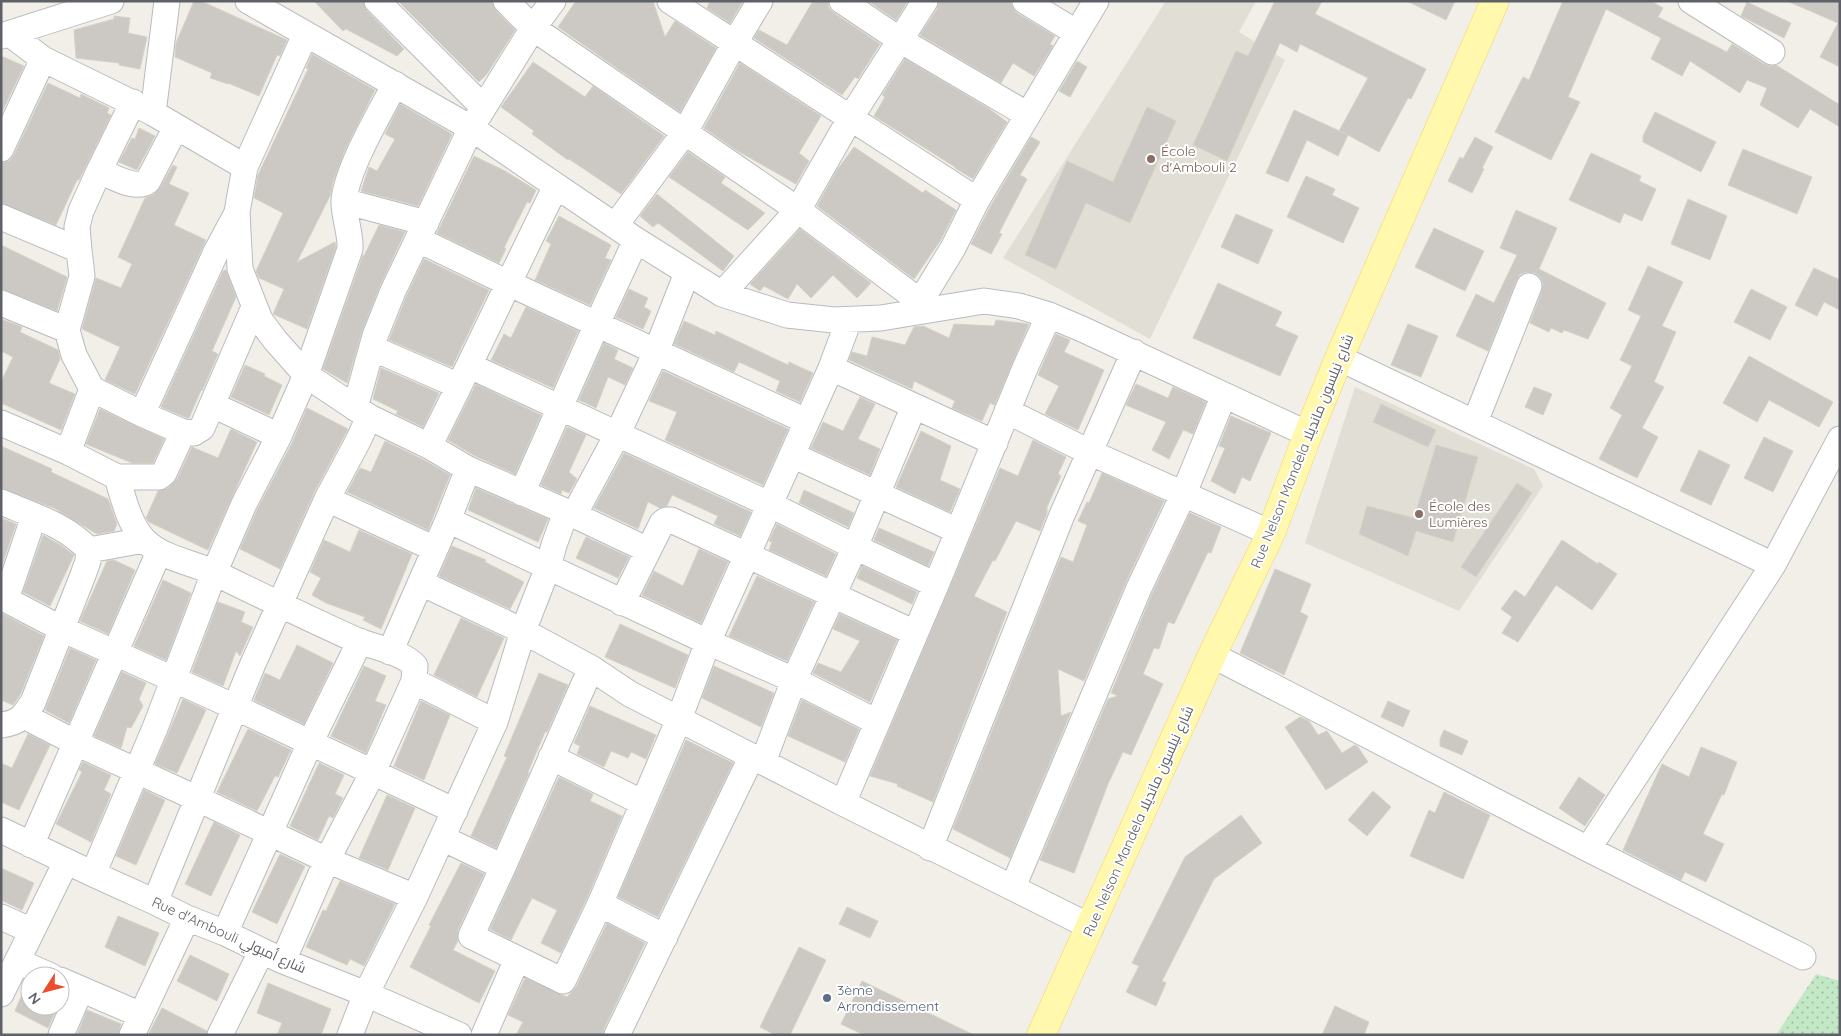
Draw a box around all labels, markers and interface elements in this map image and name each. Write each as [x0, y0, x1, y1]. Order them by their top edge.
place label: École d'Ambouli 2 [1161, 142, 1237, 176]
marker: École d'Ambouli 2 [1145, 153, 1157, 165]
street label: Rue Nelson Mandela شارع نيلسون مانديلا [1247, 331, 1357, 571]
place label: École des Lumières [1429, 497, 1490, 531]
marker: École des Lumières [1413, 508, 1425, 520]
street label: Rue Nelson Mandela شارع نيلسون مانديلا [1079, 703, 1197, 939]
street label: Rue d'Ambouli شارع أمبولي [148, 893, 309, 980]
north arrow [20, 966, 70, 1016]
place label: 3ème Arrondissement [837, 981, 939, 1015]
text: N [24, 989, 45, 1008]
marker: 3ème Arrondissement [821, 992, 833, 1004]

